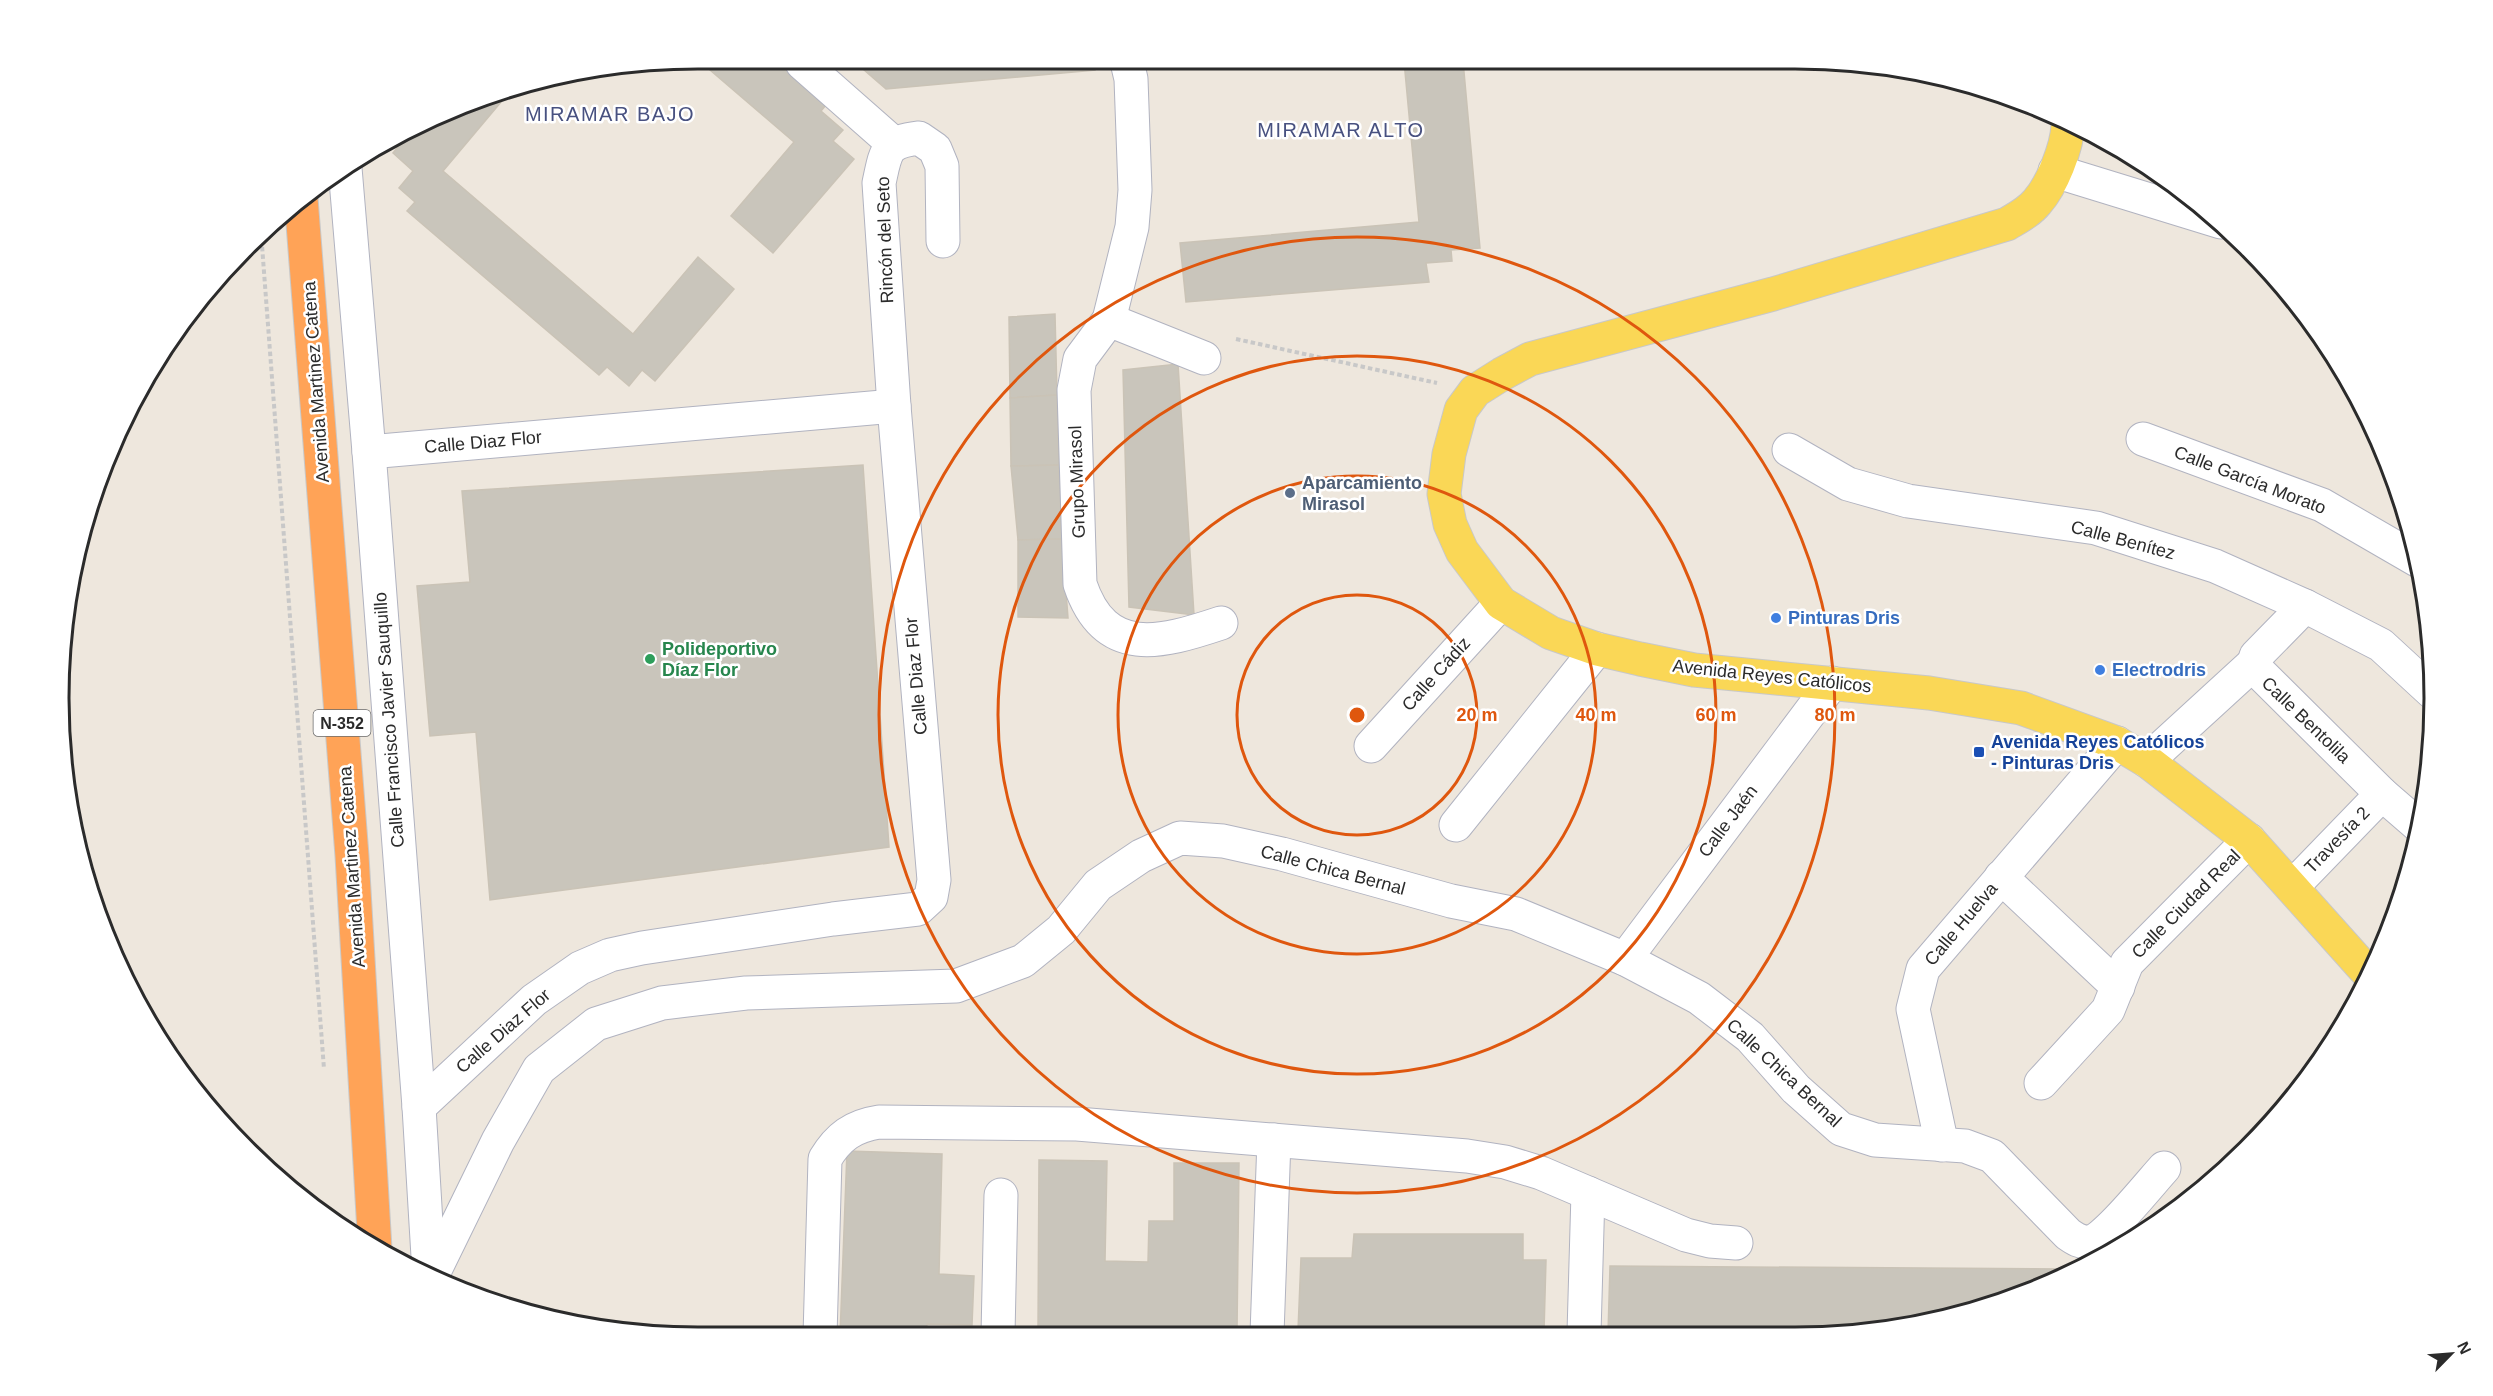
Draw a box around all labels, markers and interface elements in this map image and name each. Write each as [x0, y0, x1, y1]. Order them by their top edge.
district label: MIRAMAR BAJO [525, 103, 695, 125]
district label: MIRAMAR ALTO [1257, 119, 1425, 141]
street label: Rincón del Seto [873, 176, 897, 304]
street label: Avenida Martinez Catena [299, 280, 333, 483]
street label: Grupo Mirasol [1065, 425, 1089, 539]
street label: Calle Diaz Flor [423, 427, 543, 457]
street label: Calle García Morato [2171, 442, 2329, 518]
place label: Aparcamiento Mirasol [1302, 473, 1422, 514]
marker: Aparcamiento Mirasol [1283, 486, 1297, 500]
street label: Calle Benítez [2069, 516, 2177, 564]
street label: Calle Francisco Javier Sauquillo [370, 592, 408, 848]
place label: Pinturas Dris [1788, 608, 1900, 628]
marker: Pinturas Dris [1769, 611, 1783, 625]
street label: Calle Diaz Flor [901, 616, 931, 736]
street label: Calle Cádiz [1398, 633, 1474, 715]
place label: Polideportivo Díaz Flor [662, 639, 777, 680]
marker: Polideportivo Díaz Flor [643, 652, 657, 666]
street label: Avenida Reyes Católicos [1672, 656, 1872, 696]
place label: Electrodris [2112, 660, 2206, 680]
marker: Electrodris [2093, 663, 2107, 677]
street label: Calle Bentolila [2258, 673, 2355, 768]
centre of rings [1347, 705, 1367, 725]
text: 20 m [1456, 705, 1498, 725]
text: 40 m [1575, 705, 1617, 725]
text: 60 m [1695, 705, 1737, 725]
text: 80 m [1814, 705, 1856, 725]
road number: N-352 [314, 710, 370, 736]
place label: Avenida Reyes Católicos - Pinturas Dris [1991, 732, 2204, 773]
marker: Avenida Reyes Católicos - Pinturas Dris [1972, 745, 1986, 759]
street label: Avenida Martinez Catena [335, 765, 369, 968]
street label: Calle Jaén [1694, 781, 1762, 861]
street label: Travesía 2 [2301, 803, 2373, 877]
street label: Calle Chica Bernal [1258, 841, 1408, 899]
street label: Calle Ciudad Real [2128, 846, 2244, 962]
street label: Calle Huelva [1921, 878, 2002, 970]
street label: Calle Diaz Flor [452, 985, 554, 1077]
street label: Calle Chica Bernal [1723, 1015, 1845, 1131]
north arrow [2421, 1324, 2481, 1384]
text: N [2454, 1339, 2474, 1357]

